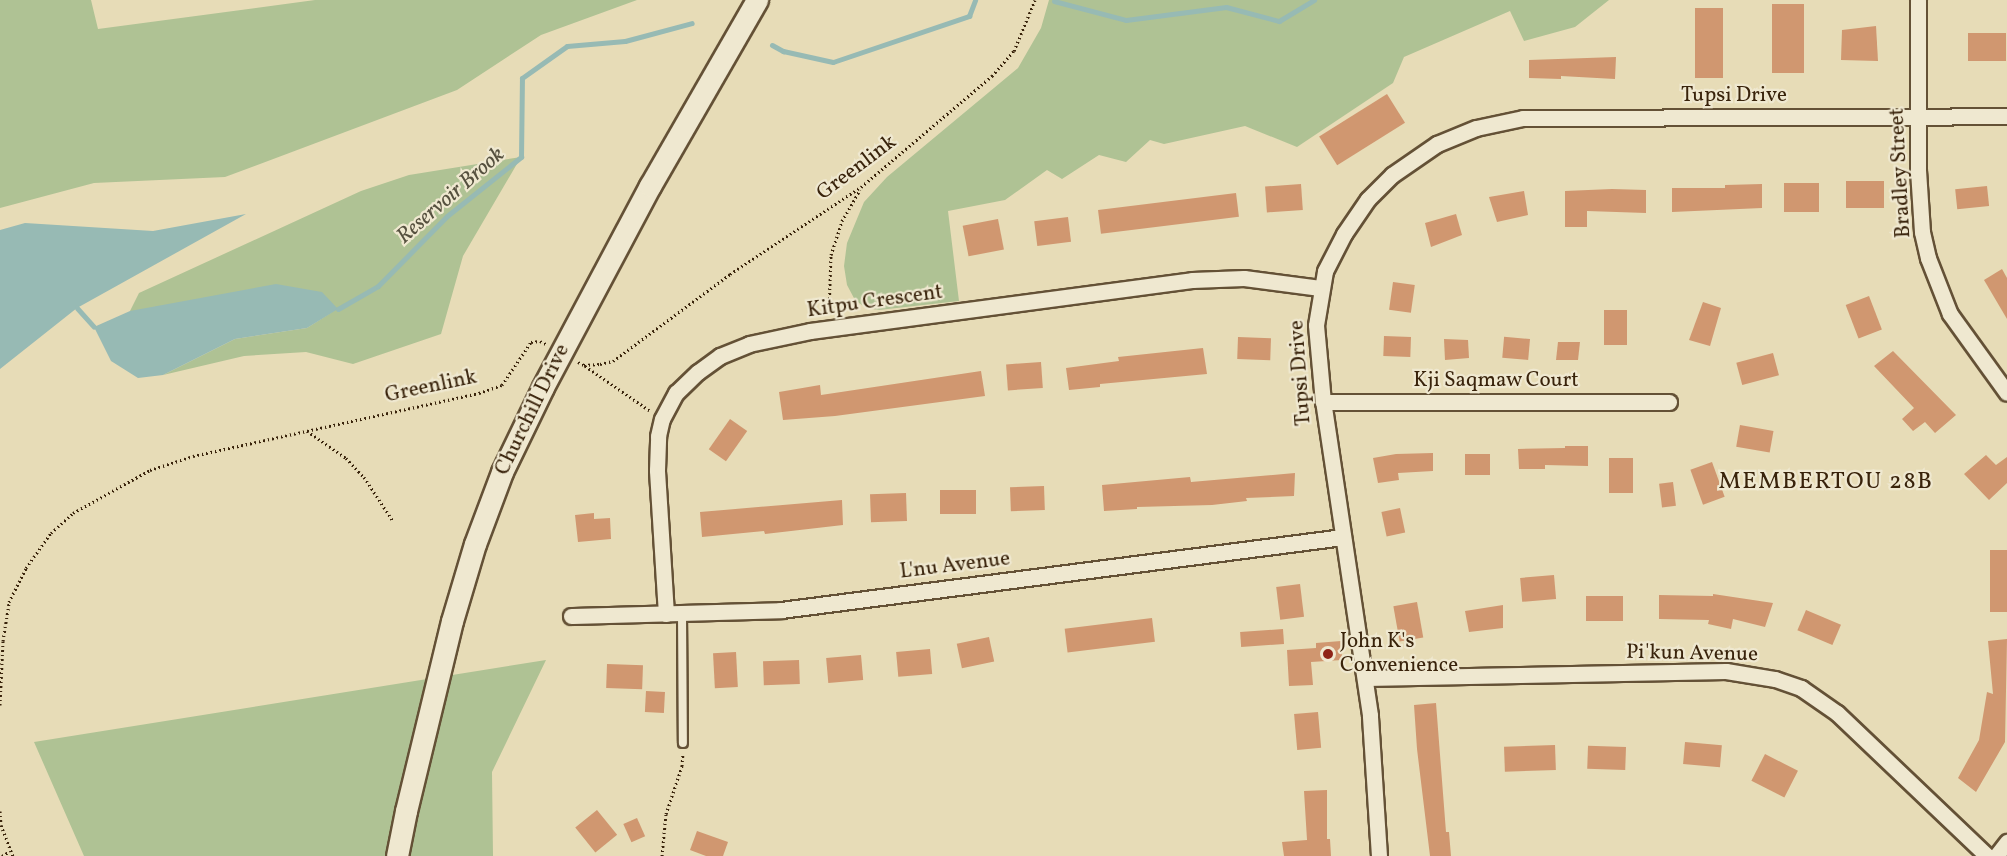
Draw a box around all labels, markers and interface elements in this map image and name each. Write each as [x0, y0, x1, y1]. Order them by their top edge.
street label: Tupsi Drive [1681, 83, 1787, 109]
street label: Bradley Street [1885, 107, 1917, 239]
street label: Greenlink [812, 130, 902, 206]
water label: Reservoir Brook [392, 142, 510, 250]
street label: Kitpu Crescent [806, 280, 944, 324]
street label: Tupsi Drive [1285, 319, 1317, 427]
street label: Churchill Drive [490, 340, 576, 480]
street label: Greenlink [383, 365, 479, 409]
street label: Kji Saqmaw Court [1413, 368, 1579, 394]
district label: MEMBERTOU 28B [1718, 469, 1934, 497]
street label: L'nu Avenue [898, 547, 1012, 585]
place label: John K's Convenience [1340, 629, 1458, 679]
street label: Pi'kun Avenue [1626, 640, 1758, 668]
marker: John K's Convenience [1321, 647, 1335, 661]

